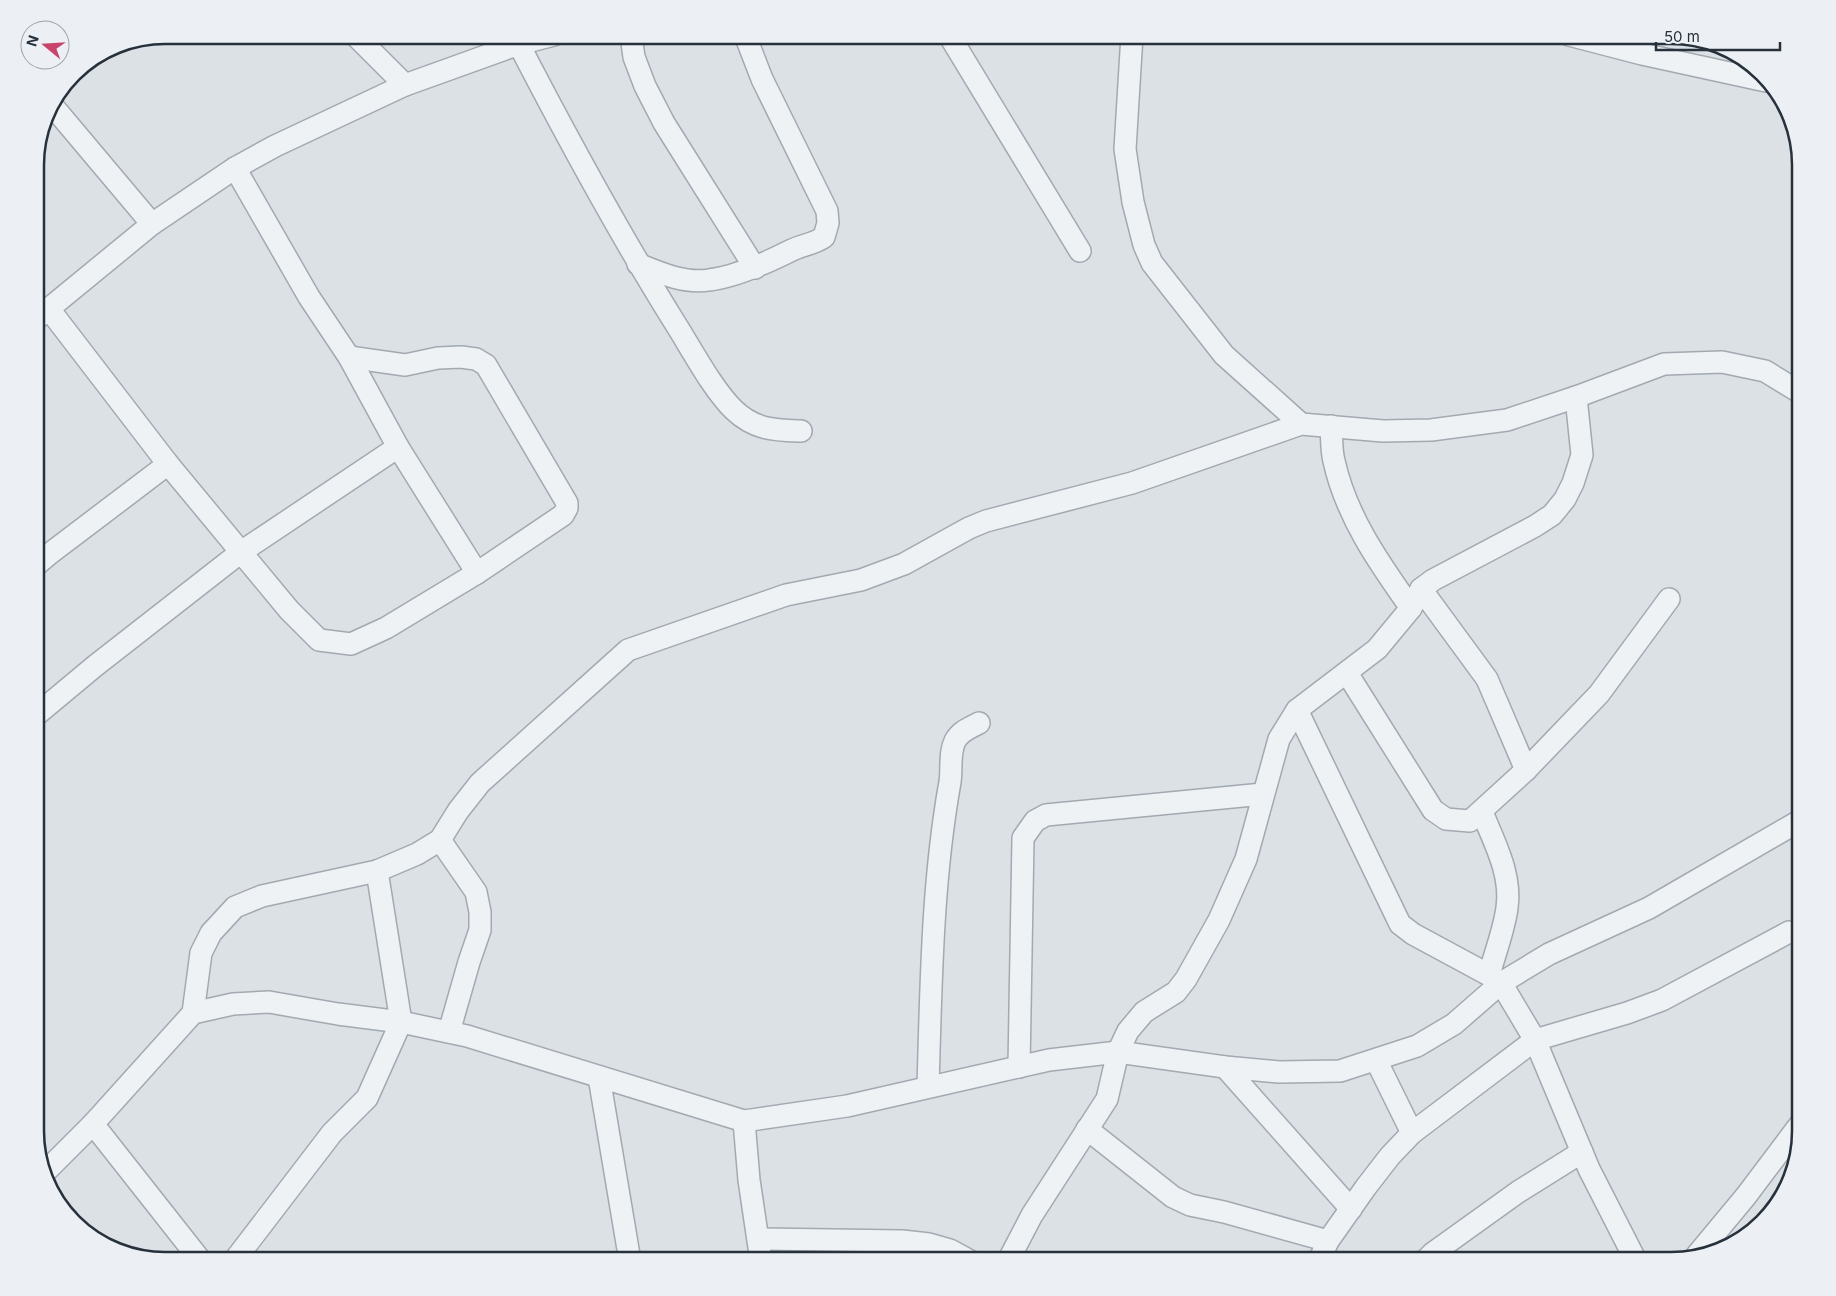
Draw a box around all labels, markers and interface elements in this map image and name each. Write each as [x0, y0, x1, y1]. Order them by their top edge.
north arrow [20, 20, 70, 70]
scale bar [1656, 20, 1780, 52]
text: 50 m [1664, 27, 1700, 46]
text: N [22, 33, 42, 49]

